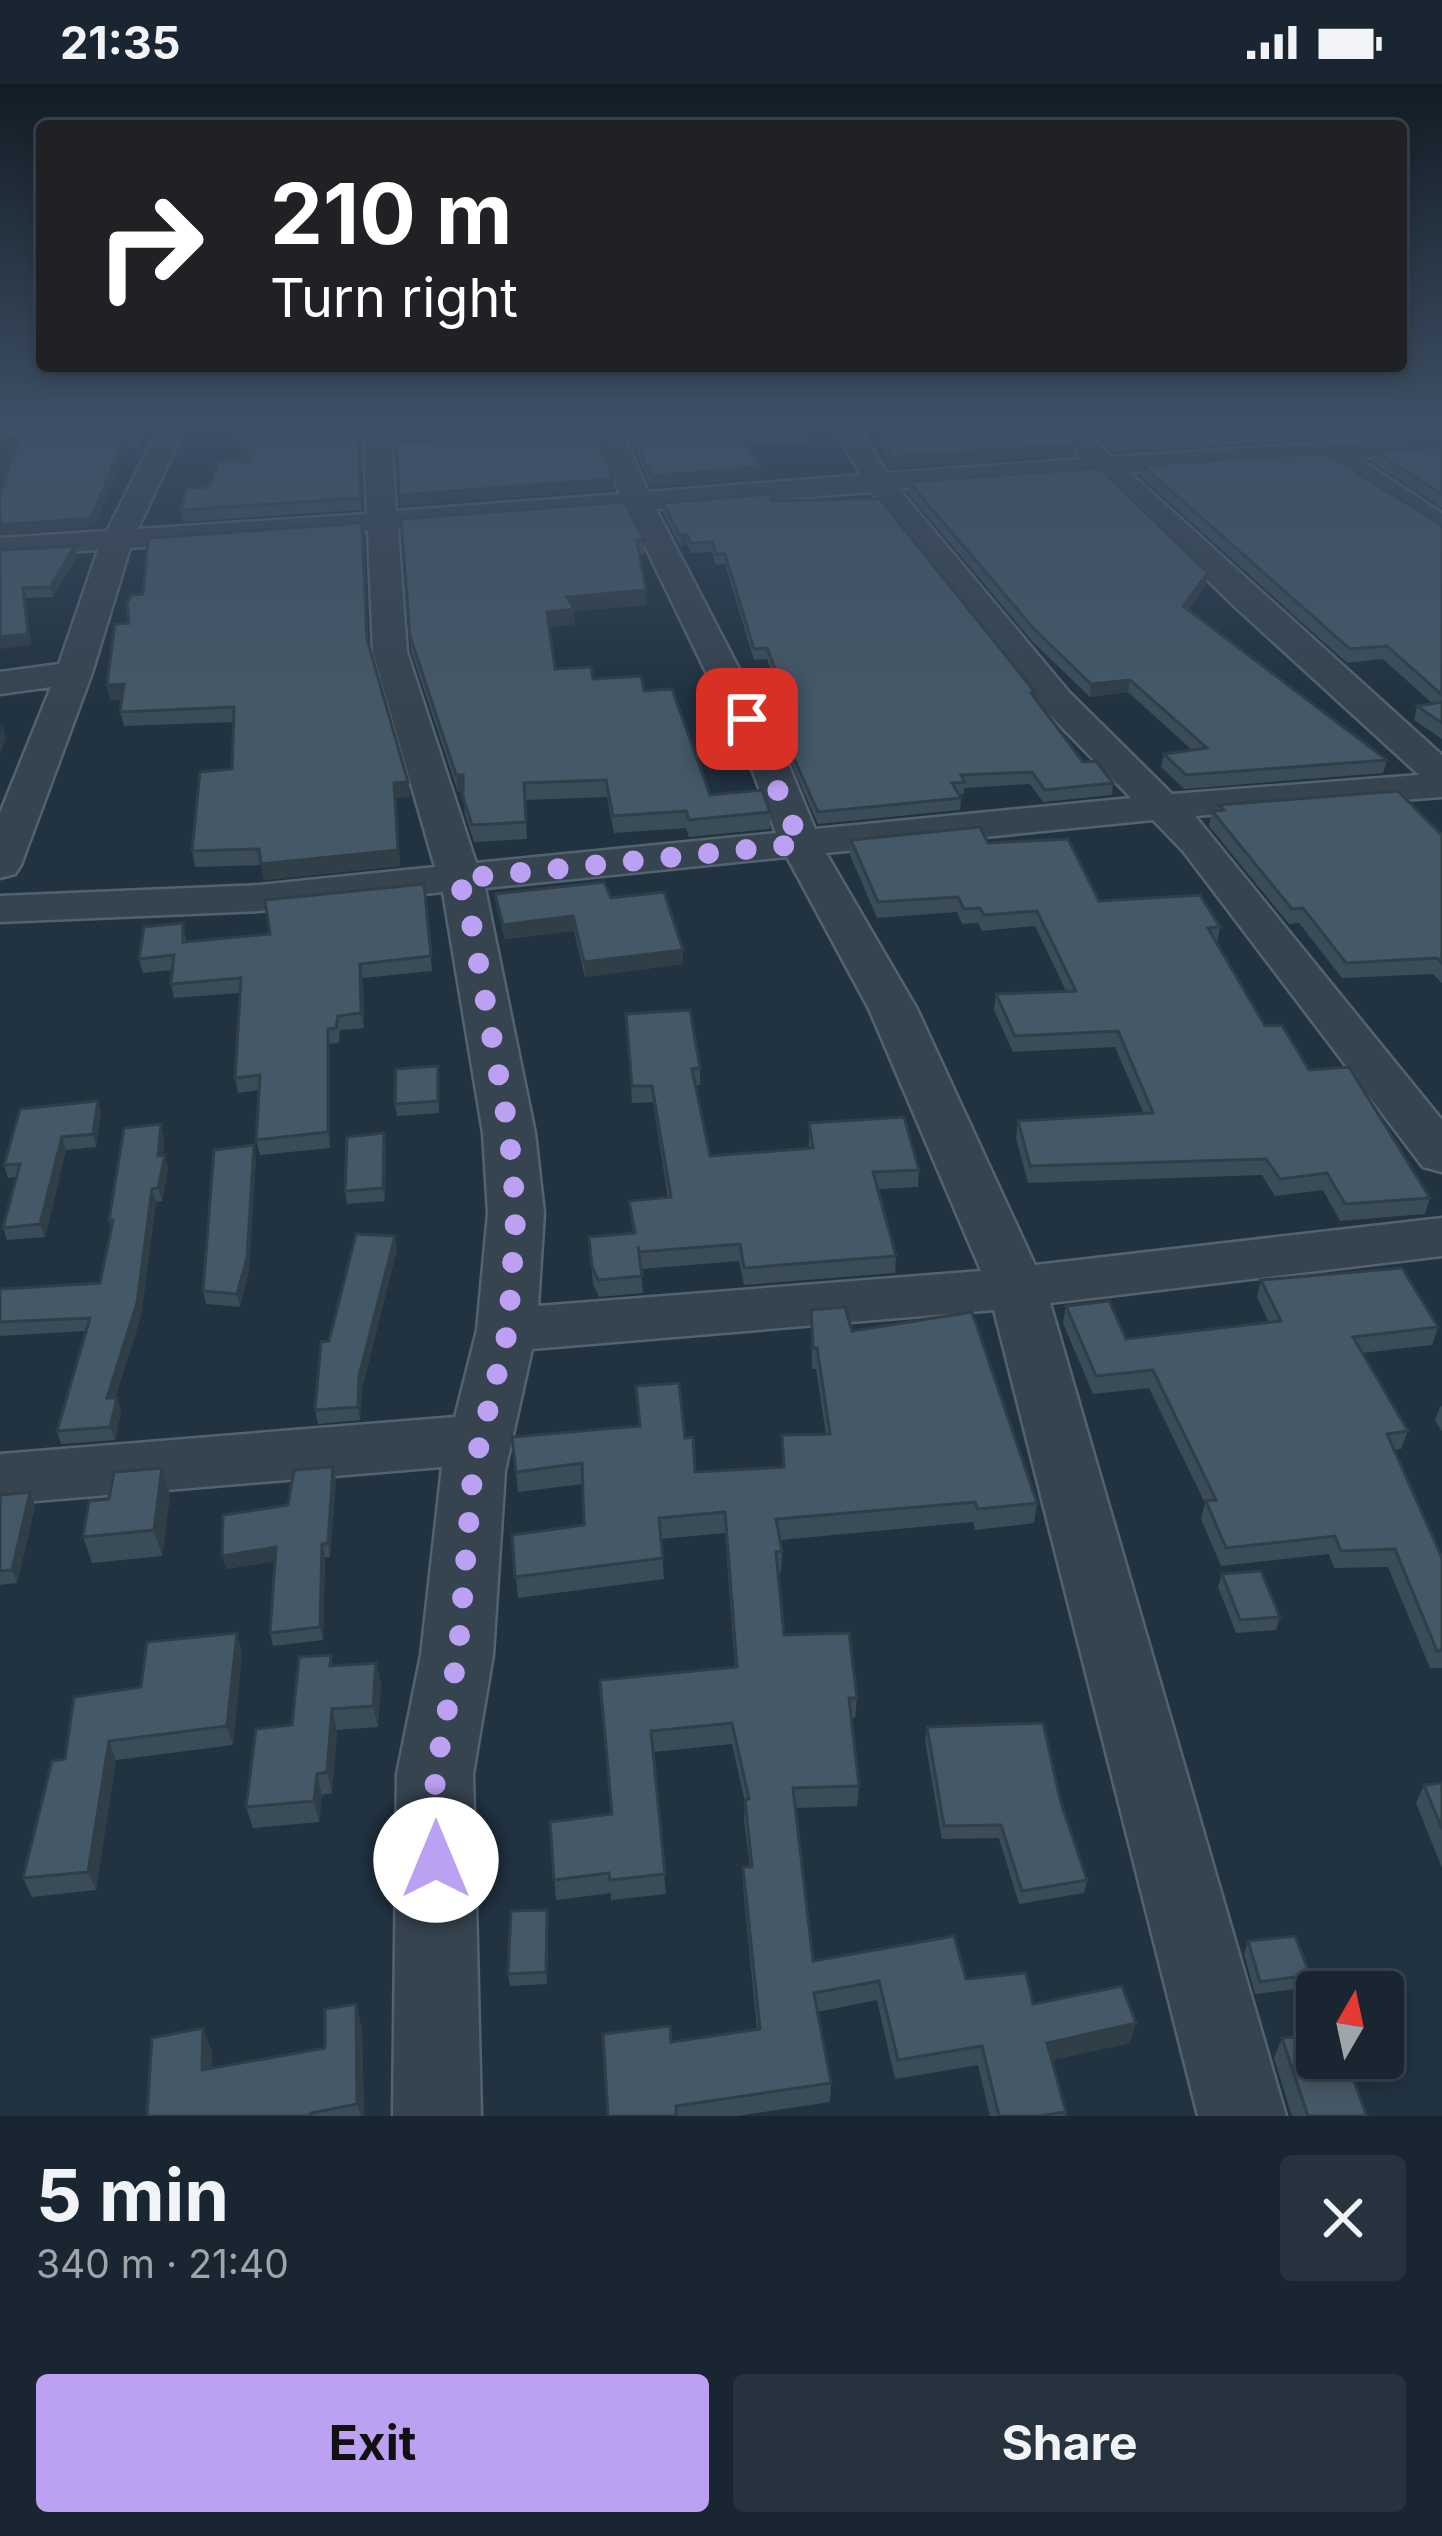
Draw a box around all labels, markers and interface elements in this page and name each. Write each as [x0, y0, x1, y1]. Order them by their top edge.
text: 21:35 [60, 15, 181, 70]
text: 210 m [270, 163, 512, 264]
icon: right [72, 168, 228, 324]
text: Turn right [270, 265, 518, 330]
pin [696, 668, 798, 770]
icon: arrive [714, 686, 780, 752]
position arrow [373, 1797, 499, 1923]
north arrow [1296, 1971, 1404, 2079]
map controls [1296, 1971, 1404, 2079]
text: 5 min [36, 2151, 229, 2238]
button: close [1280, 2155, 1406, 2281]
text: 340 m · 21:40 [36, 2240, 289, 2287]
button: Exit [36, 2374, 709, 2512]
button: Share [733, 2374, 1406, 2512]

